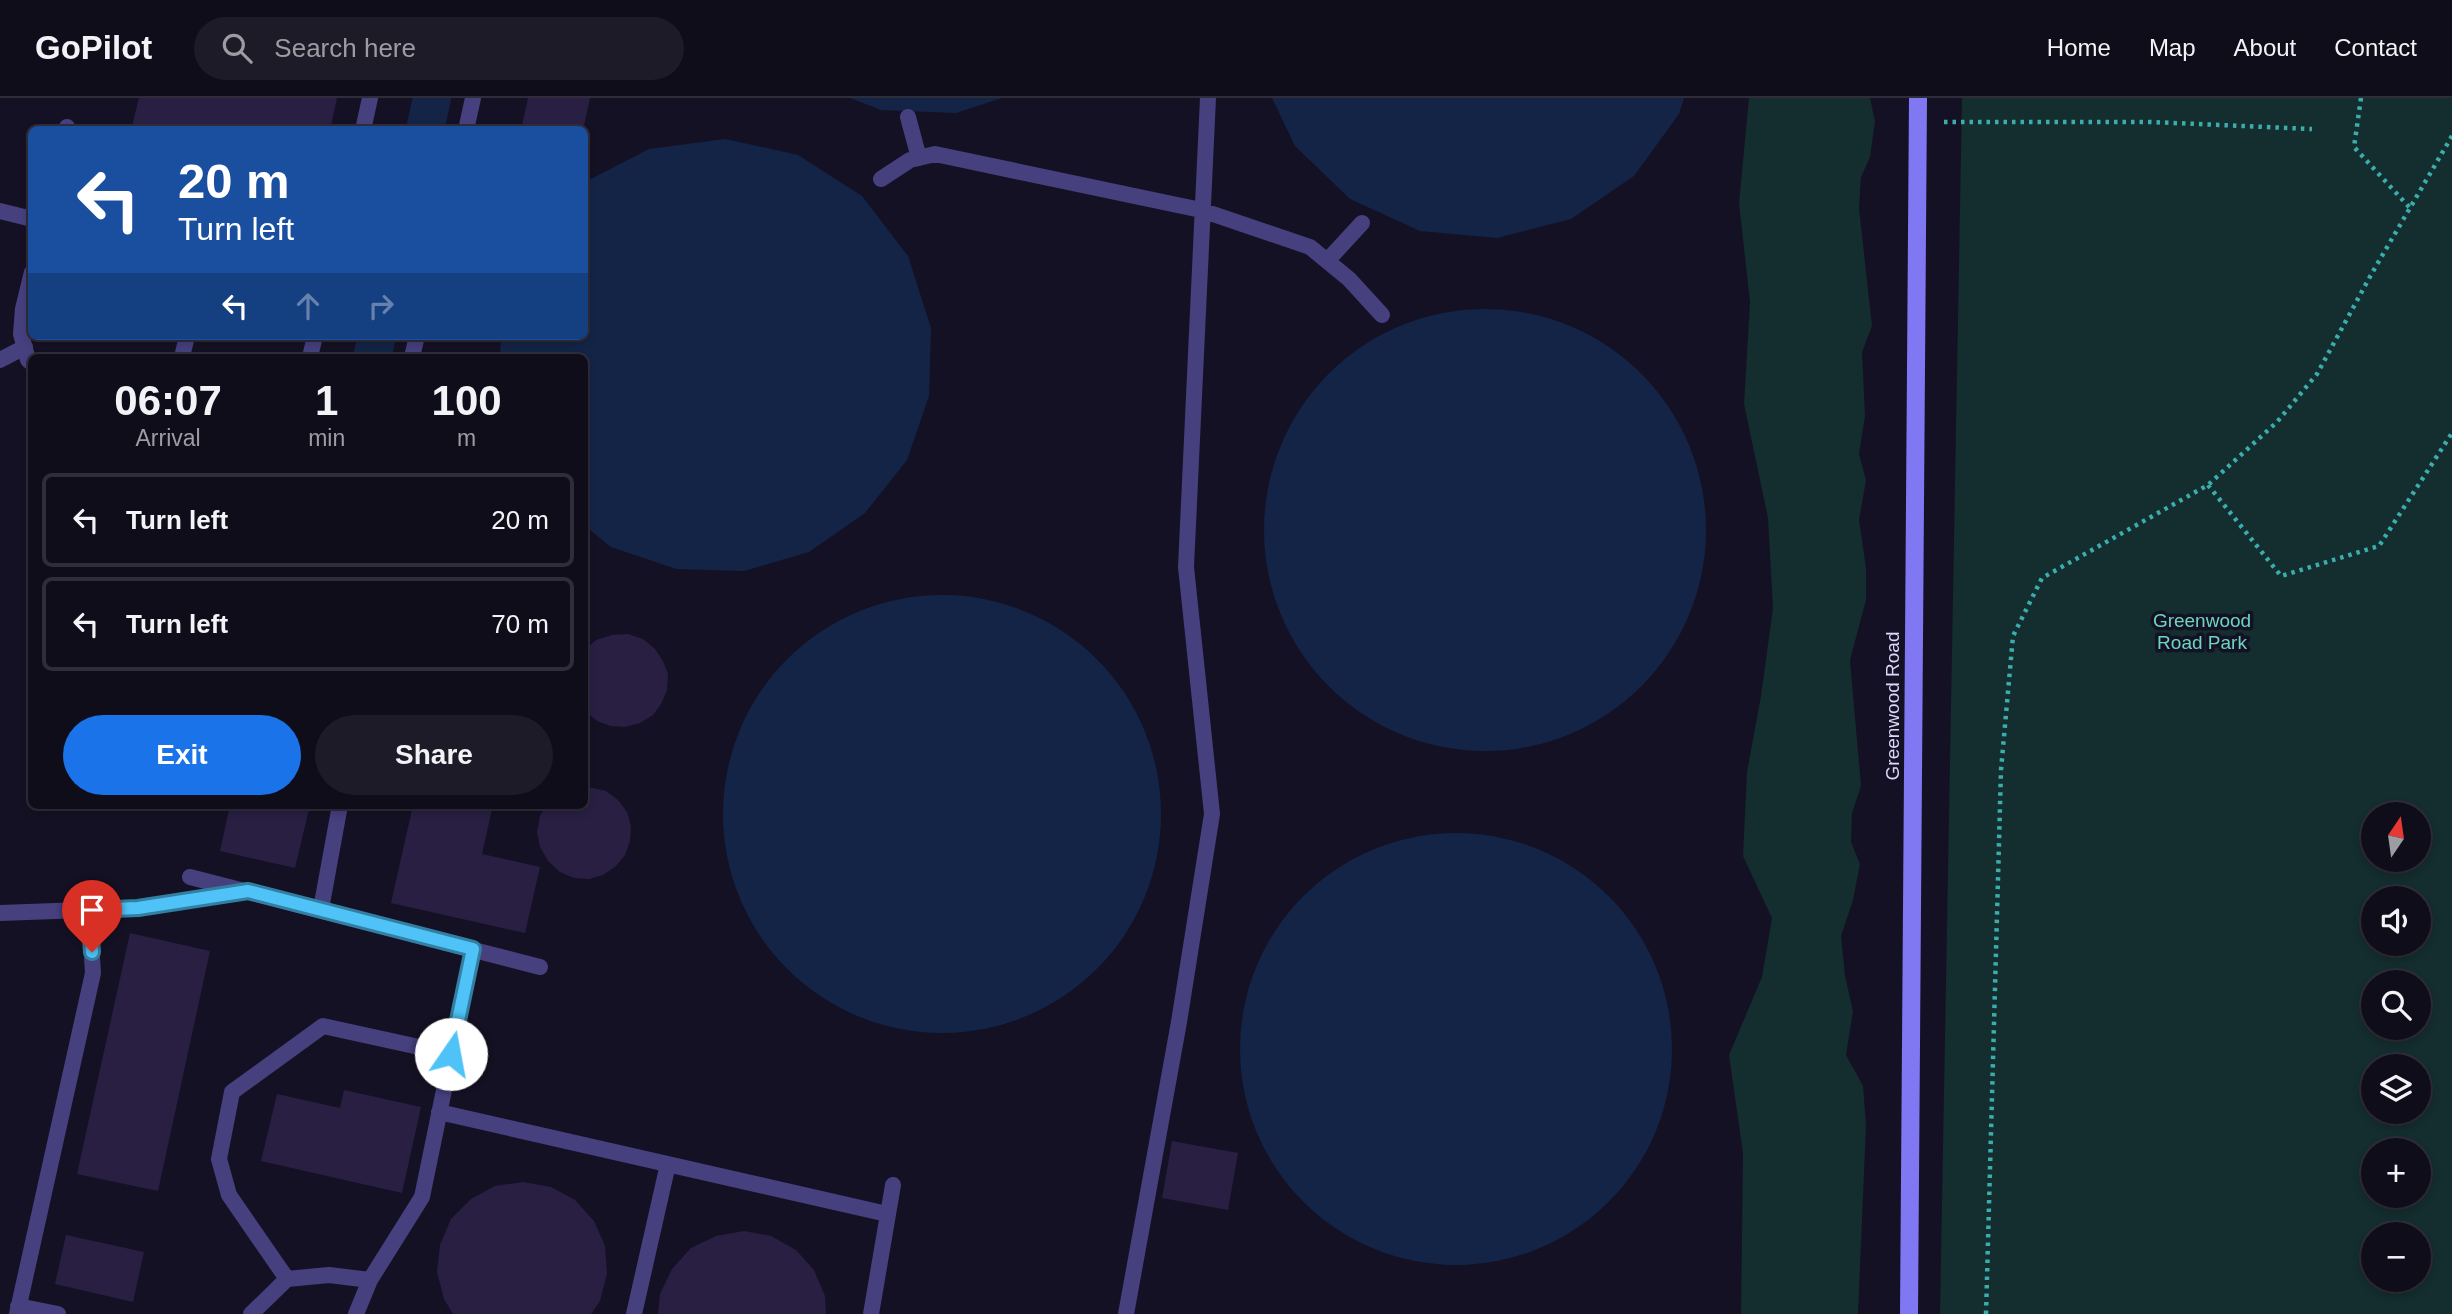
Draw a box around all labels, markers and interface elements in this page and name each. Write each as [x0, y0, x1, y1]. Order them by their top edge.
search box [194, 17, 684, 80]
text: GoPilot [35, 29, 152, 66]
icon: search [218, 29, 256, 67]
text: Search here [274, 33, 416, 63]
text: Home [2047, 34, 2111, 61]
text: Map [2149, 34, 2196, 61]
text: About [2234, 34, 2296, 61]
text: Contact [2334, 34, 2417, 61]
icon: left [63, 154, 154, 245]
text: 20 m [178, 154, 290, 208]
text: Turn left [178, 211, 294, 247]
icon: left [216, 287, 254, 325]
icon: ahead [289, 287, 327, 325]
icon: right [362, 287, 400, 325]
text: 06:07 [114, 377, 222, 424]
text: 1 [315, 377, 338, 424]
text: 100 [432, 377, 502, 424]
text: Arrival [135, 425, 201, 451]
text: min [308, 425, 345, 451]
text: m [457, 425, 476, 451]
icon: left [67, 501, 105, 539]
text: Turn left [126, 505, 228, 535]
text: 20 m [491, 505, 549, 535]
icon: left [67, 605, 105, 643]
text: Turn left [126, 609, 228, 639]
text: 70 m [491, 609, 549, 639]
park label: Greenwood Road Park [2153, 610, 2251, 653]
street label: Greenwood Road [1882, 632, 1903, 780]
button: Exit [63, 715, 301, 795]
button: Share [315, 715, 553, 795]
north arrow [2361, 802, 2431, 872]
map controls [2361, 802, 2431, 1292]
pin [62, 880, 122, 952]
button: sound [2361, 886, 2431, 956]
icon: arrive [73, 891, 111, 929]
button: search [2361, 970, 2431, 1040]
position arrow [414, 1017, 488, 1091]
button: layers [2361, 1054, 2431, 1124]
button: + [2361, 1138, 2431, 1208]
button: − [2361, 1222, 2431, 1292]

